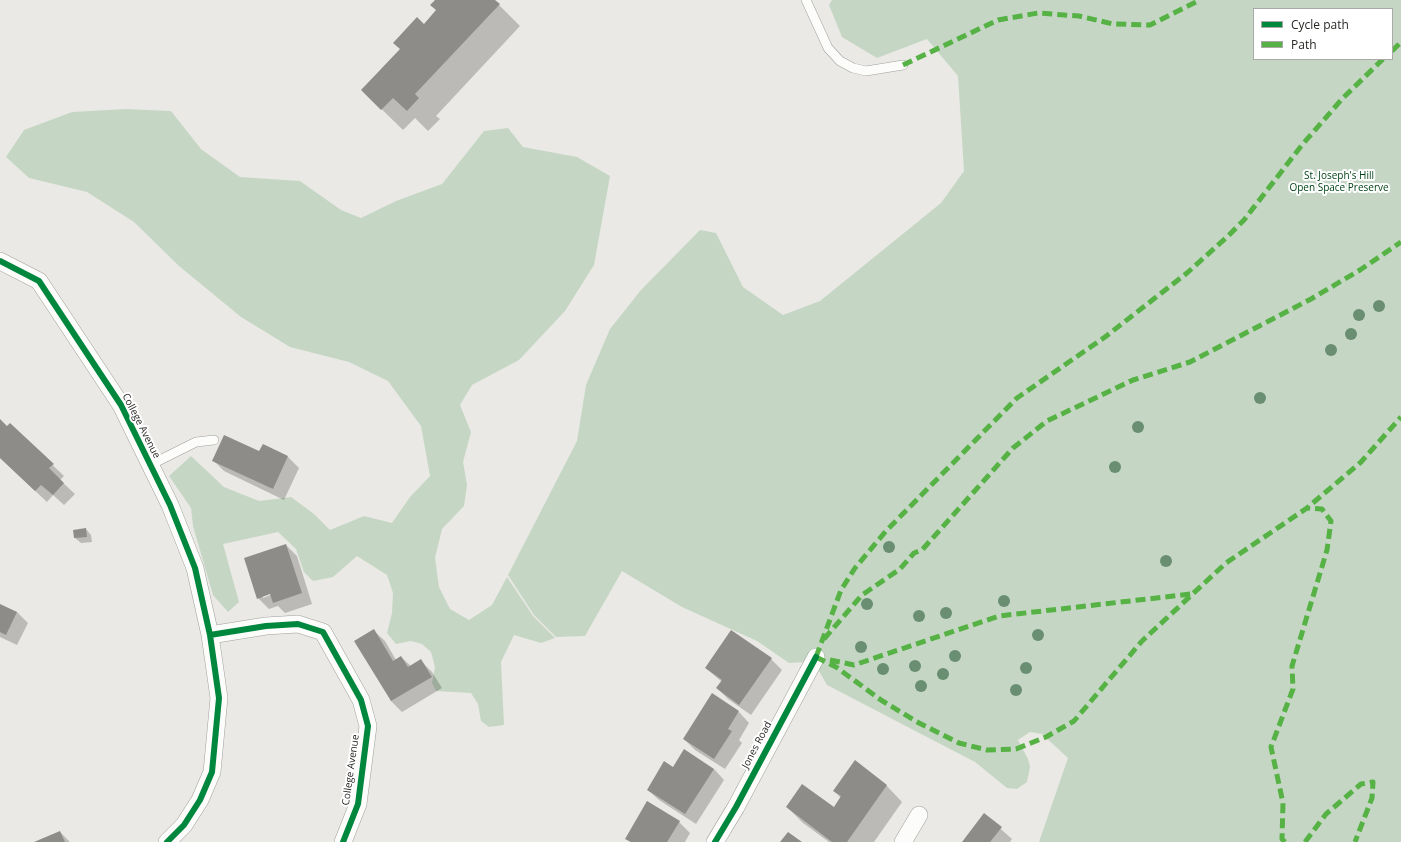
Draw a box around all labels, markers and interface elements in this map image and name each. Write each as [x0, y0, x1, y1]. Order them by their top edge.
legend [1253, 8, 1393, 60]
text: Cycle path [1291, 16, 1349, 33]
text: Path [1291, 36, 1317, 53]
park label: St. Joseph's Hill Open Space Preserve [1289, 170, 1389, 194]
street label: College Avenue [119, 391, 163, 461]
street label: Jones Road [740, 719, 774, 771]
street label: College Avenue [340, 734, 362, 806]

